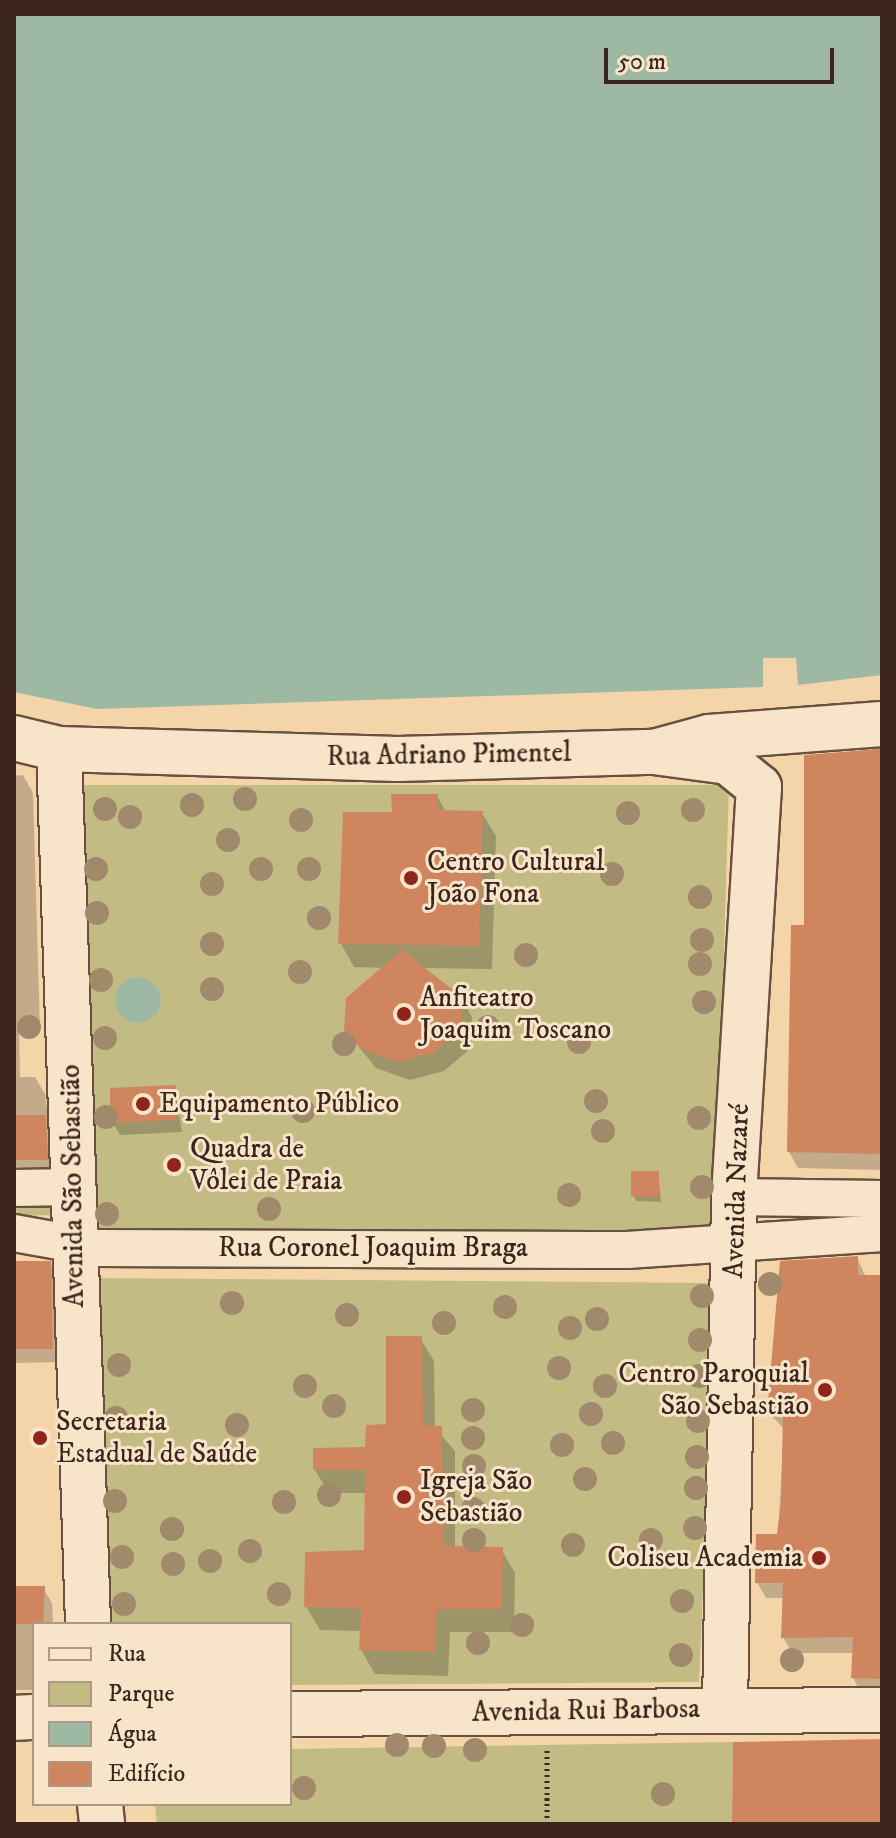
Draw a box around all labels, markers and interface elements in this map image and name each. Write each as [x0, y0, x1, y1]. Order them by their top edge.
scale bar [608, 32, 838, 82]
text: 50 m [618, 47, 666, 77]
street label: Rua Adriano Pimentel [326, 736, 572, 774]
place label: Centro Cultural João Fona [427, 845, 604, 911]
marker: Centro Cultural João Fona [402, 869, 420, 887]
place label: Anfiteatro Joaquim Toscano [420, 981, 611, 1047]
marker: Anfiteatro Joaquim Toscano [395, 1005, 413, 1023]
street label: Avenida São Sebastião [54, 1064, 92, 1308]
place label: Equipamento Público [159, 1087, 399, 1121]
marker: Equipamento Público [134, 1095, 152, 1113]
street label: Avenida Nazaré [717, 1103, 757, 1279]
place label: Quadra de Vôlei de Praia [190, 1132, 342, 1198]
marker: Quadra de Vôlei de Praia [165, 1156, 183, 1174]
street label: Rua Coronel Joaquim Braga [218, 1231, 528, 1265]
place label: Centro Paroquial São Sebastião [618, 1357, 809, 1423]
marker: Centro Paroquial São Sebastião [816, 1381, 834, 1399]
place label: Secretaria Estadual de Saúde [56, 1405, 257, 1471]
marker: Secretaria Estadual de Saúde [31, 1429, 49, 1447]
place label: Igreja São Sebastião [420, 1464, 532, 1530]
marker: Igreja São Sebastião [395, 1488, 413, 1506]
place label: Coliseu Academia [607, 1541, 803, 1575]
marker: Coliseu Academia [810, 1549, 828, 1567]
legend [32, 1622, 292, 1806]
text: Rua [108, 1639, 146, 1669]
text: Parque [108, 1679, 174, 1709]
street label: Avenida Rui Barbosa [472, 1692, 700, 1730]
text: Água [108, 1719, 157, 1749]
text: Edifício [108, 1759, 185, 1789]

